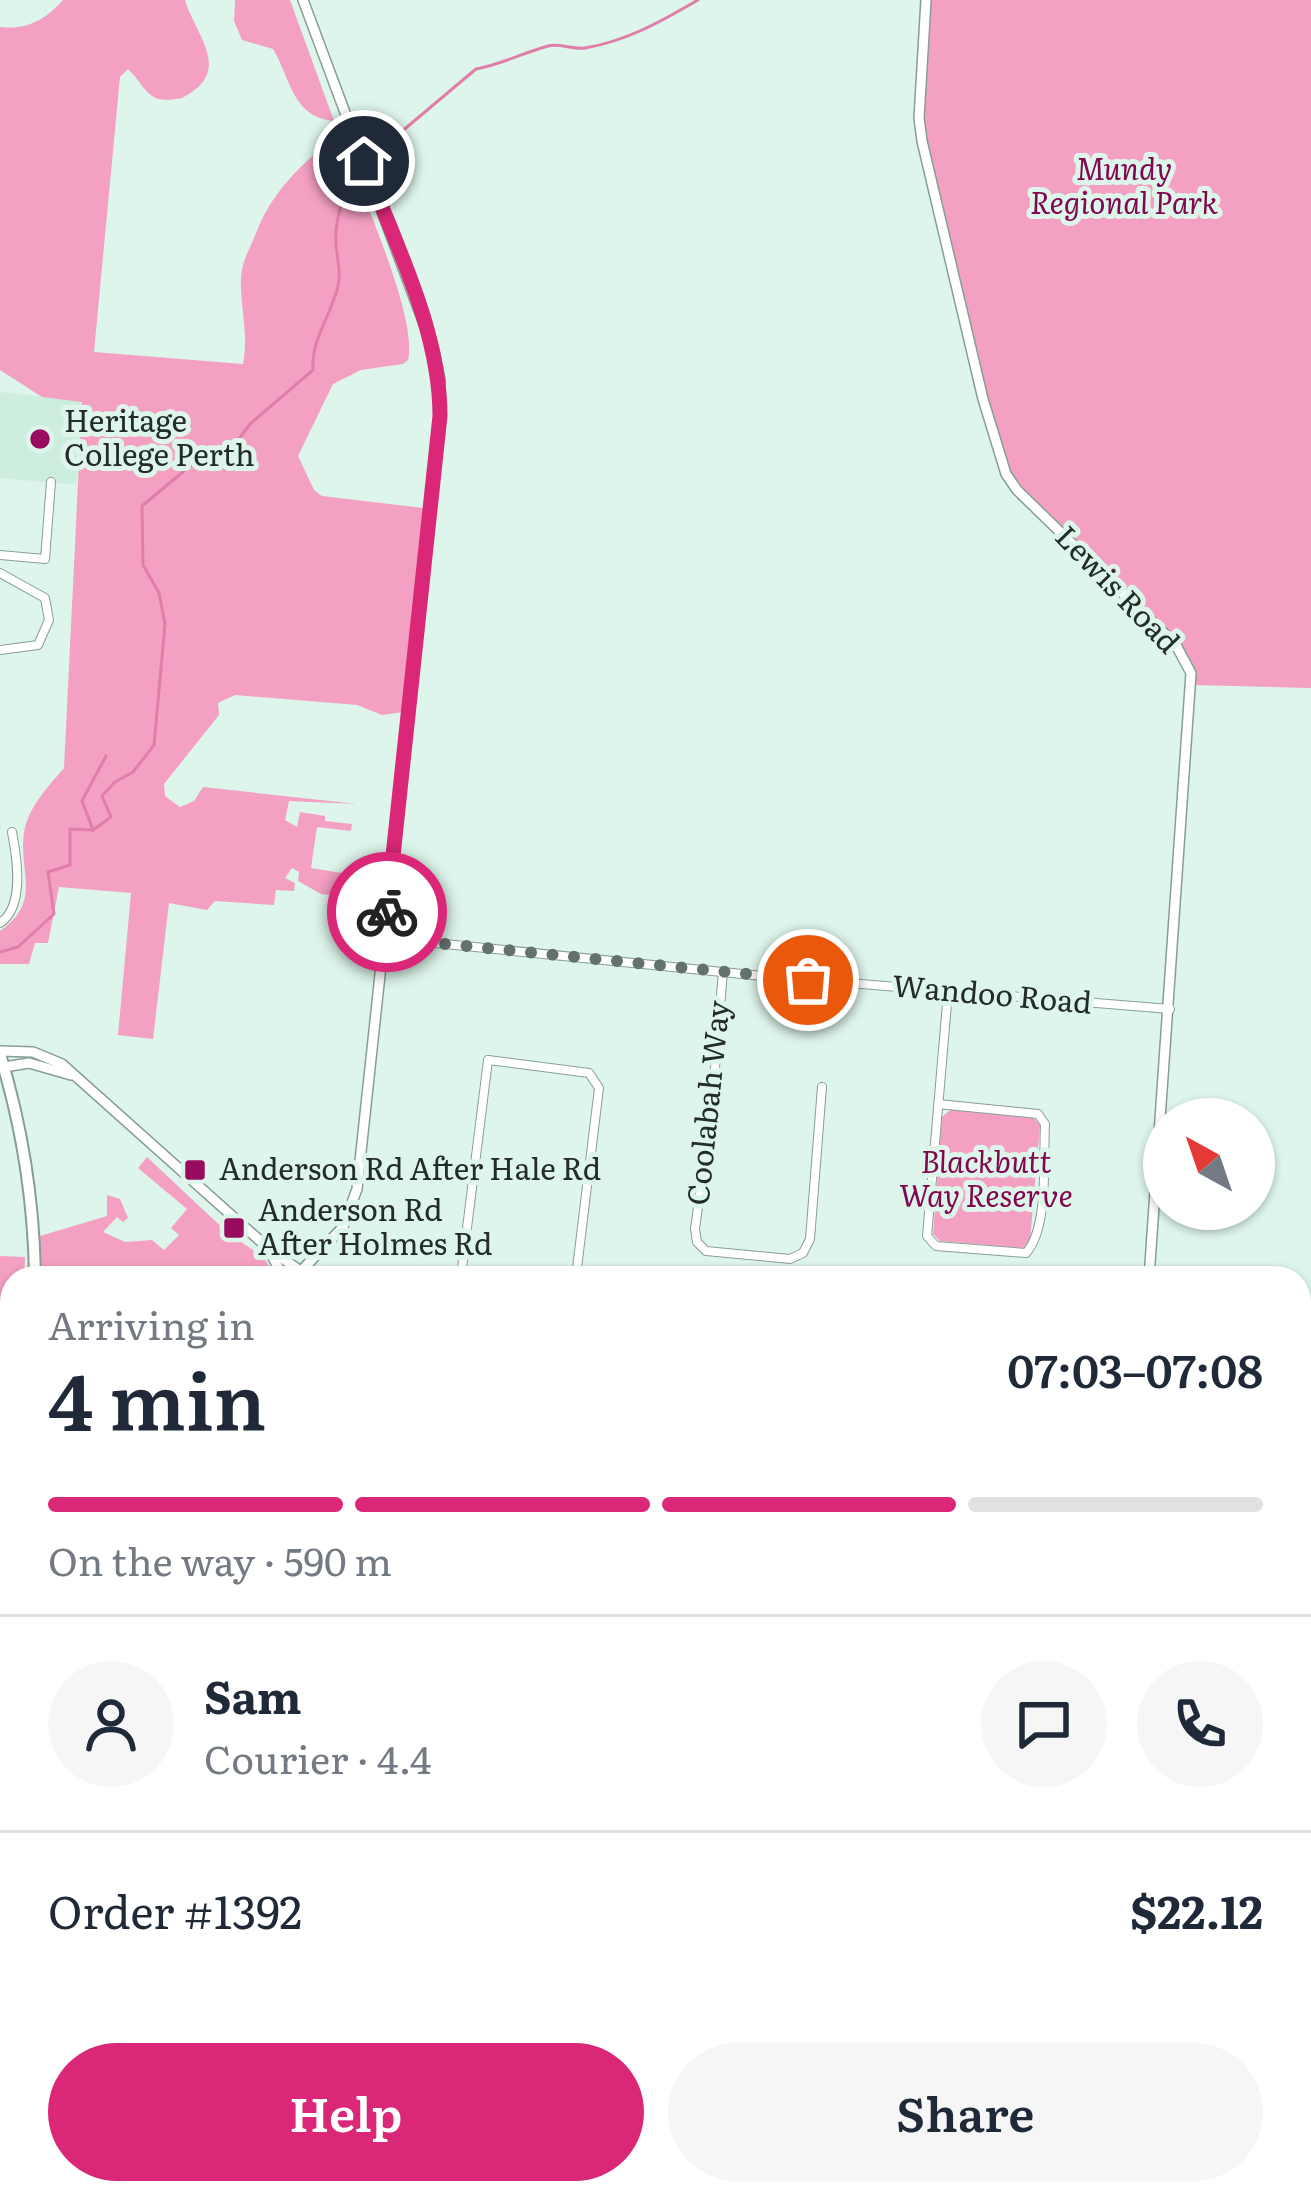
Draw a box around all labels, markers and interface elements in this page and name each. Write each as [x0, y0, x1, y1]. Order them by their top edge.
pin [313, 110, 415, 212]
icon: home [331, 128, 397, 194]
park label: Mundy Regional Park [1030, 145, 1219, 223]
place label: Heritage College Perth [64, 397, 255, 475]
marker: Heritage College Perth [27, 426, 53, 452]
street label: Lewis Road [1047, 514, 1191, 662]
courier [327, 852, 447, 972]
icon: bike [354, 879, 420, 945]
pin [757, 929, 859, 1031]
icon: bag [775, 947, 841, 1013]
street label: Wandoo Road [891, 961, 1094, 1023]
street label: Coolabah Way [673, 998, 739, 1207]
north arrow [1143, 1098, 1275, 1230]
map controls [1143, 1098, 1275, 1230]
park label: Blackbutt Way Reserve [899, 1138, 1073, 1216]
place label: Anderson Rd After Hale Rd [219, 1145, 601, 1189]
marker: Anderson Rd After Hale Rd [182, 1157, 208, 1183]
place label: Anderson Rd After Holmes Rd [258, 1186, 492, 1264]
marker: Anderson Rd After Holmes Rd [221, 1215, 247, 1241]
text: Arriving in [48, 1294, 255, 1352]
text: 07:03–07:08 [1007, 1335, 1263, 1402]
text: 4 min [48, 1339, 266, 1455]
text: On the way · 590 m [48, 1530, 392, 1588]
button: person [48, 1661, 174, 1787]
text: Sam [204, 1661, 302, 1728]
button: chat [981, 1661, 1107, 1787]
button: phone [1137, 1661, 1263, 1787]
text: Courier · 4.4 [204, 1728, 431, 1786]
text: Order #1392 [48, 1876, 302, 1943]
text: $22.12 [1130, 1876, 1263, 1943]
button: Help [48, 2043, 644, 2181]
button: Share [668, 2043, 1263, 2181]

